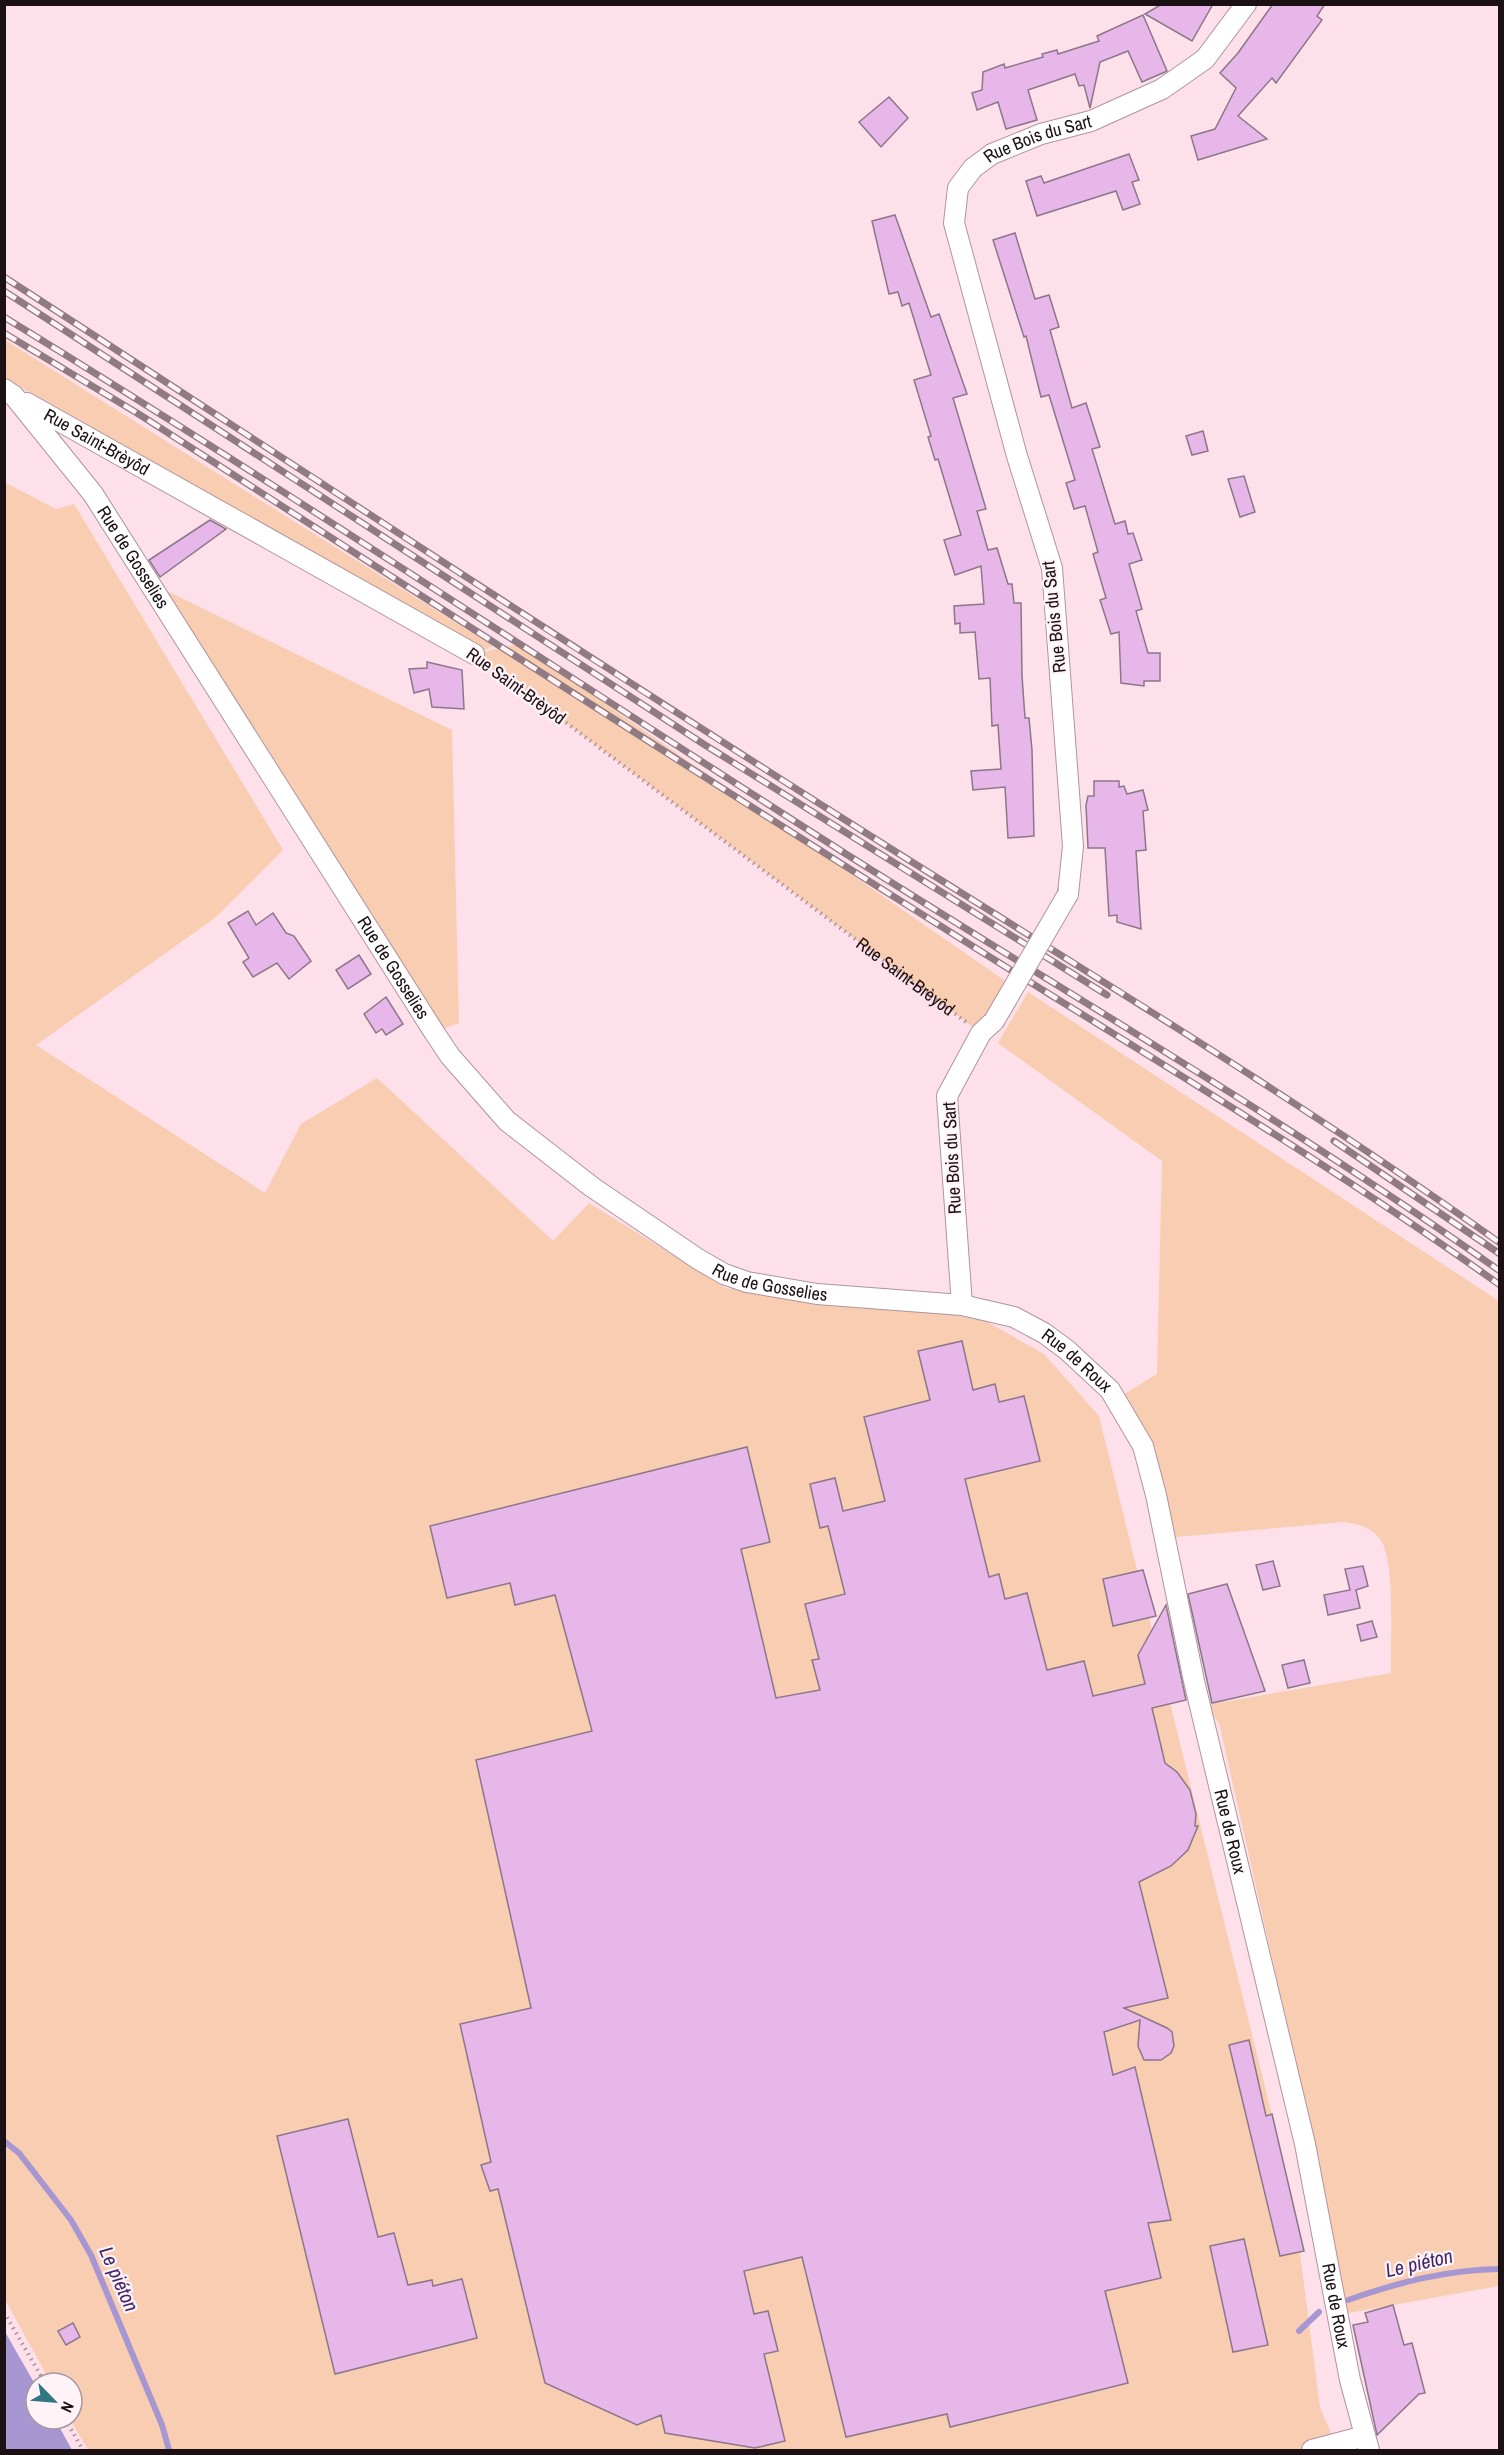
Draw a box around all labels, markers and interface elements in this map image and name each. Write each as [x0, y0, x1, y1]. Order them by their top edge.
street label: Rue Bois du Sart [978, 108, 1094, 168]
street label: Rue Saint-Brèyôd [40, 402, 154, 481]
street label: Rue de Gosselies [92, 501, 176, 613]
street label: Rue Bois du Sart [1035, 560, 1072, 674]
street label: Rue Saint-Brèyôd [461, 641, 571, 730]
street label: Rue de Gosselies [352, 911, 436, 1024]
street label: Rue Saint-Brèyôd [851, 931, 960, 1021]
street label: Rue Bois du Sart [936, 1101, 967, 1215]
street label: Rue de Gosselies [708, 1257, 828, 1307]
street label: Rue de Roux [1037, 1322, 1118, 1398]
street label: Rue de Roux [1208, 1787, 1253, 1877]
water label: Le piéton [93, 2242, 146, 2316]
water label: Le piéton [1383, 2242, 1455, 2283]
street label: Rue de Roux [1316, 2261, 1357, 2351]
north arrow [24, 2371, 84, 2431]
text: N [56, 2398, 80, 2416]

